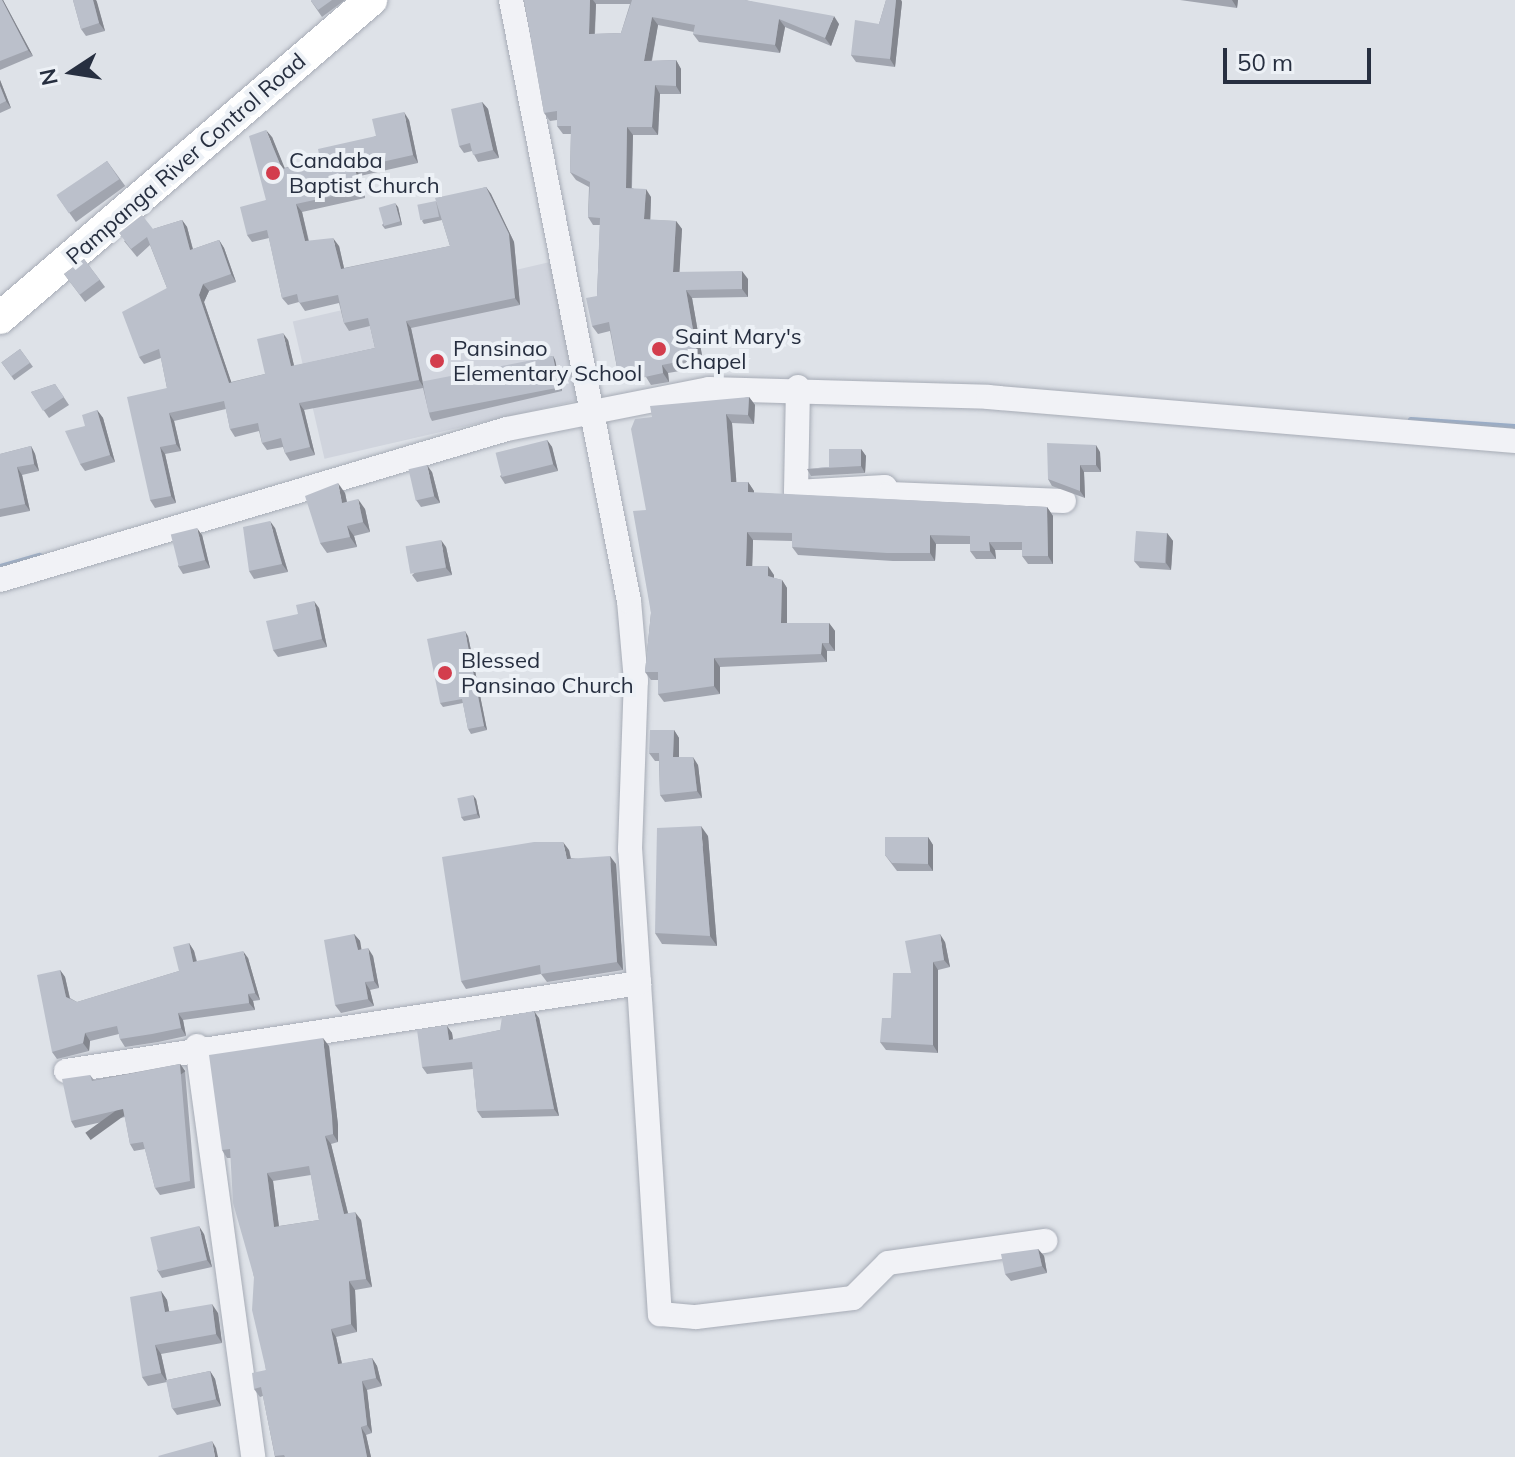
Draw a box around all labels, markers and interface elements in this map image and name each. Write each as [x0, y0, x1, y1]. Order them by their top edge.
north arrow [32, 32, 112, 112]
scale bar [1227, 32, 1375, 82]
text: 50 m [1237, 47, 1293, 77]
street label: Pampanga River Control Road [61, 48, 311, 270]
text: N [33, 66, 64, 88]
place label: Candaba Baptist Church [289, 147, 440, 198]
marker: Candaba Baptist Church [264, 164, 282, 182]
place label: Saint Mary's Chapel [675, 323, 802, 374]
place label: Pansinao Elementary School [453, 335, 642, 386]
marker: Saint Mary's Chapel [650, 340, 668, 358]
marker: Pansinao Elementary School [428, 352, 446, 370]
place label: Blessed Pansinao Church [461, 647, 634, 698]
marker: Blessed Pansinao Church [436, 664, 454, 682]

